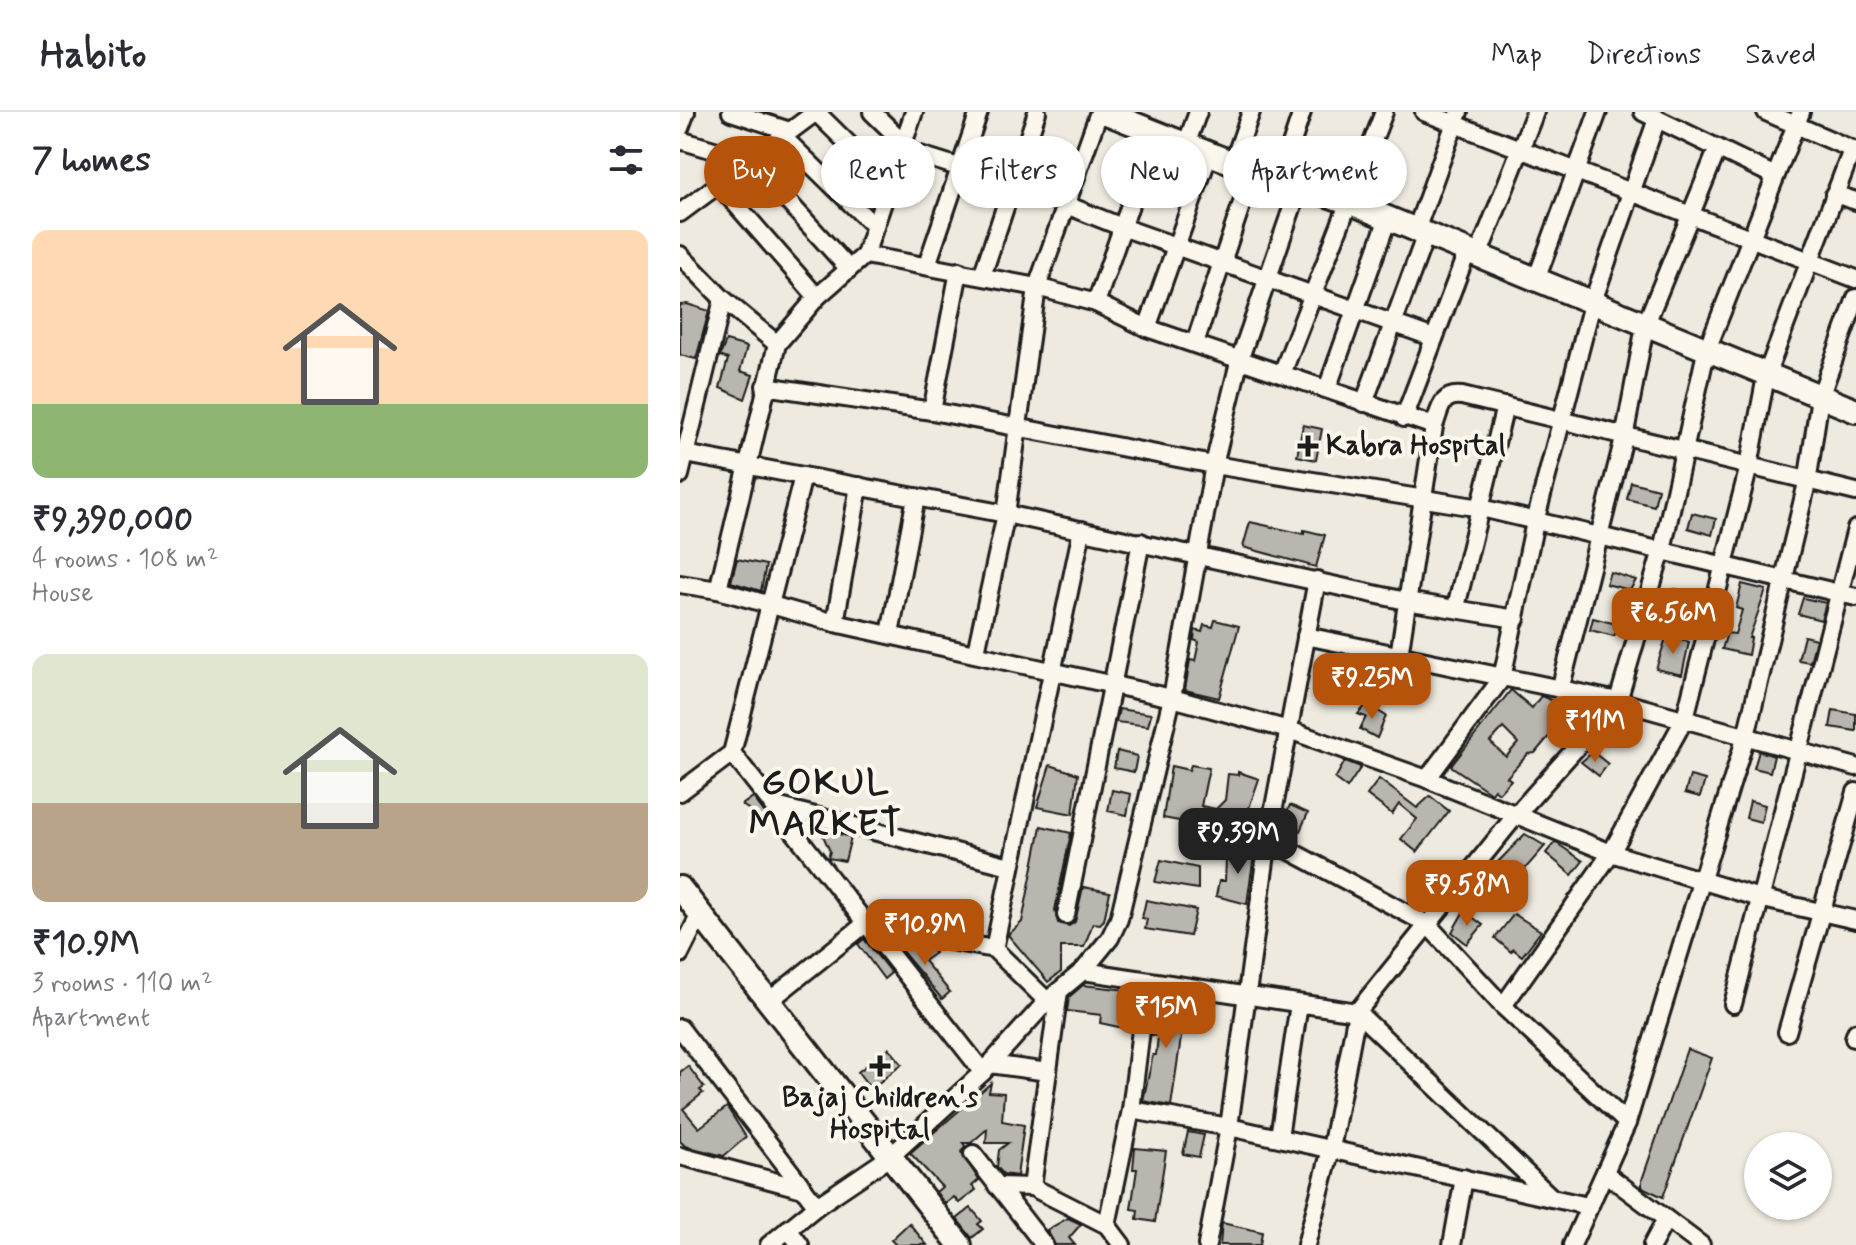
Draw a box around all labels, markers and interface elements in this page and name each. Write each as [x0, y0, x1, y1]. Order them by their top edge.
text: Habito [40, 31, 146, 80]
text: Map [1491, 37, 1542, 74]
text: Directions [1586, 37, 1701, 74]
text: Saved [1745, 37, 1816, 74]
chip: Buy [704, 136, 805, 208]
chip: Rent [821, 136, 935, 208]
chip: Filters [951, 136, 1085, 208]
chip: New [1101, 136, 1207, 208]
chip: Apartment [1223, 136, 1407, 208]
text: 7 homes [32, 138, 151, 183]
icon: filters [604, 138, 648, 182]
icon: home [268, 282, 412, 426]
place label: Kabra Hospital [1326, 428, 1506, 465]
marker: Kabra Hospital [1297, 435, 1319, 457]
text: ₹9,390,000 [32, 498, 193, 543]
text: 4 rooms · 108 m² [32, 543, 218, 577]
text: House [32, 577, 93, 611]
pin: ₹6.56M [1608, 588, 1738, 656]
text: ₹6.56M [1630, 597, 1716, 631]
pin: ₹9.25M [1307, 653, 1437, 721]
text: ₹9.25M [1331, 662, 1413, 696]
pin: ₹11M [1548, 696, 1642, 764]
text: ₹11M [1565, 705, 1625, 739]
icon: home [268, 706, 412, 850]
district label: GOKUL MARKET [749, 761, 903, 849]
pin: ₹9.39M [1173, 808, 1303, 876]
text: ₹9.39M [1196, 817, 1280, 851]
pin: ₹9.58M [1402, 860, 1532, 928]
text: ₹9.58M [1424, 869, 1510, 903]
pin: ₹10.9M [860, 899, 990, 967]
text: ₹10.9M [884, 908, 966, 942]
text: ₹10.9M [32, 922, 140, 967]
text: 3 rooms · 110 m² [32, 967, 213, 1001]
pin: ₹15M [1119, 982, 1213, 1050]
text: ₹15M [1134, 991, 1198, 1025]
text: Apartment [32, 1001, 150, 1035]
marker: Bajaj Children's Hospital [869, 1055, 891, 1077]
place label: Bajaj Children's Hospital [782, 1080, 979, 1149]
map controls [1744, 1132, 1832, 1220]
button: layers [1744, 1132, 1832, 1220]

